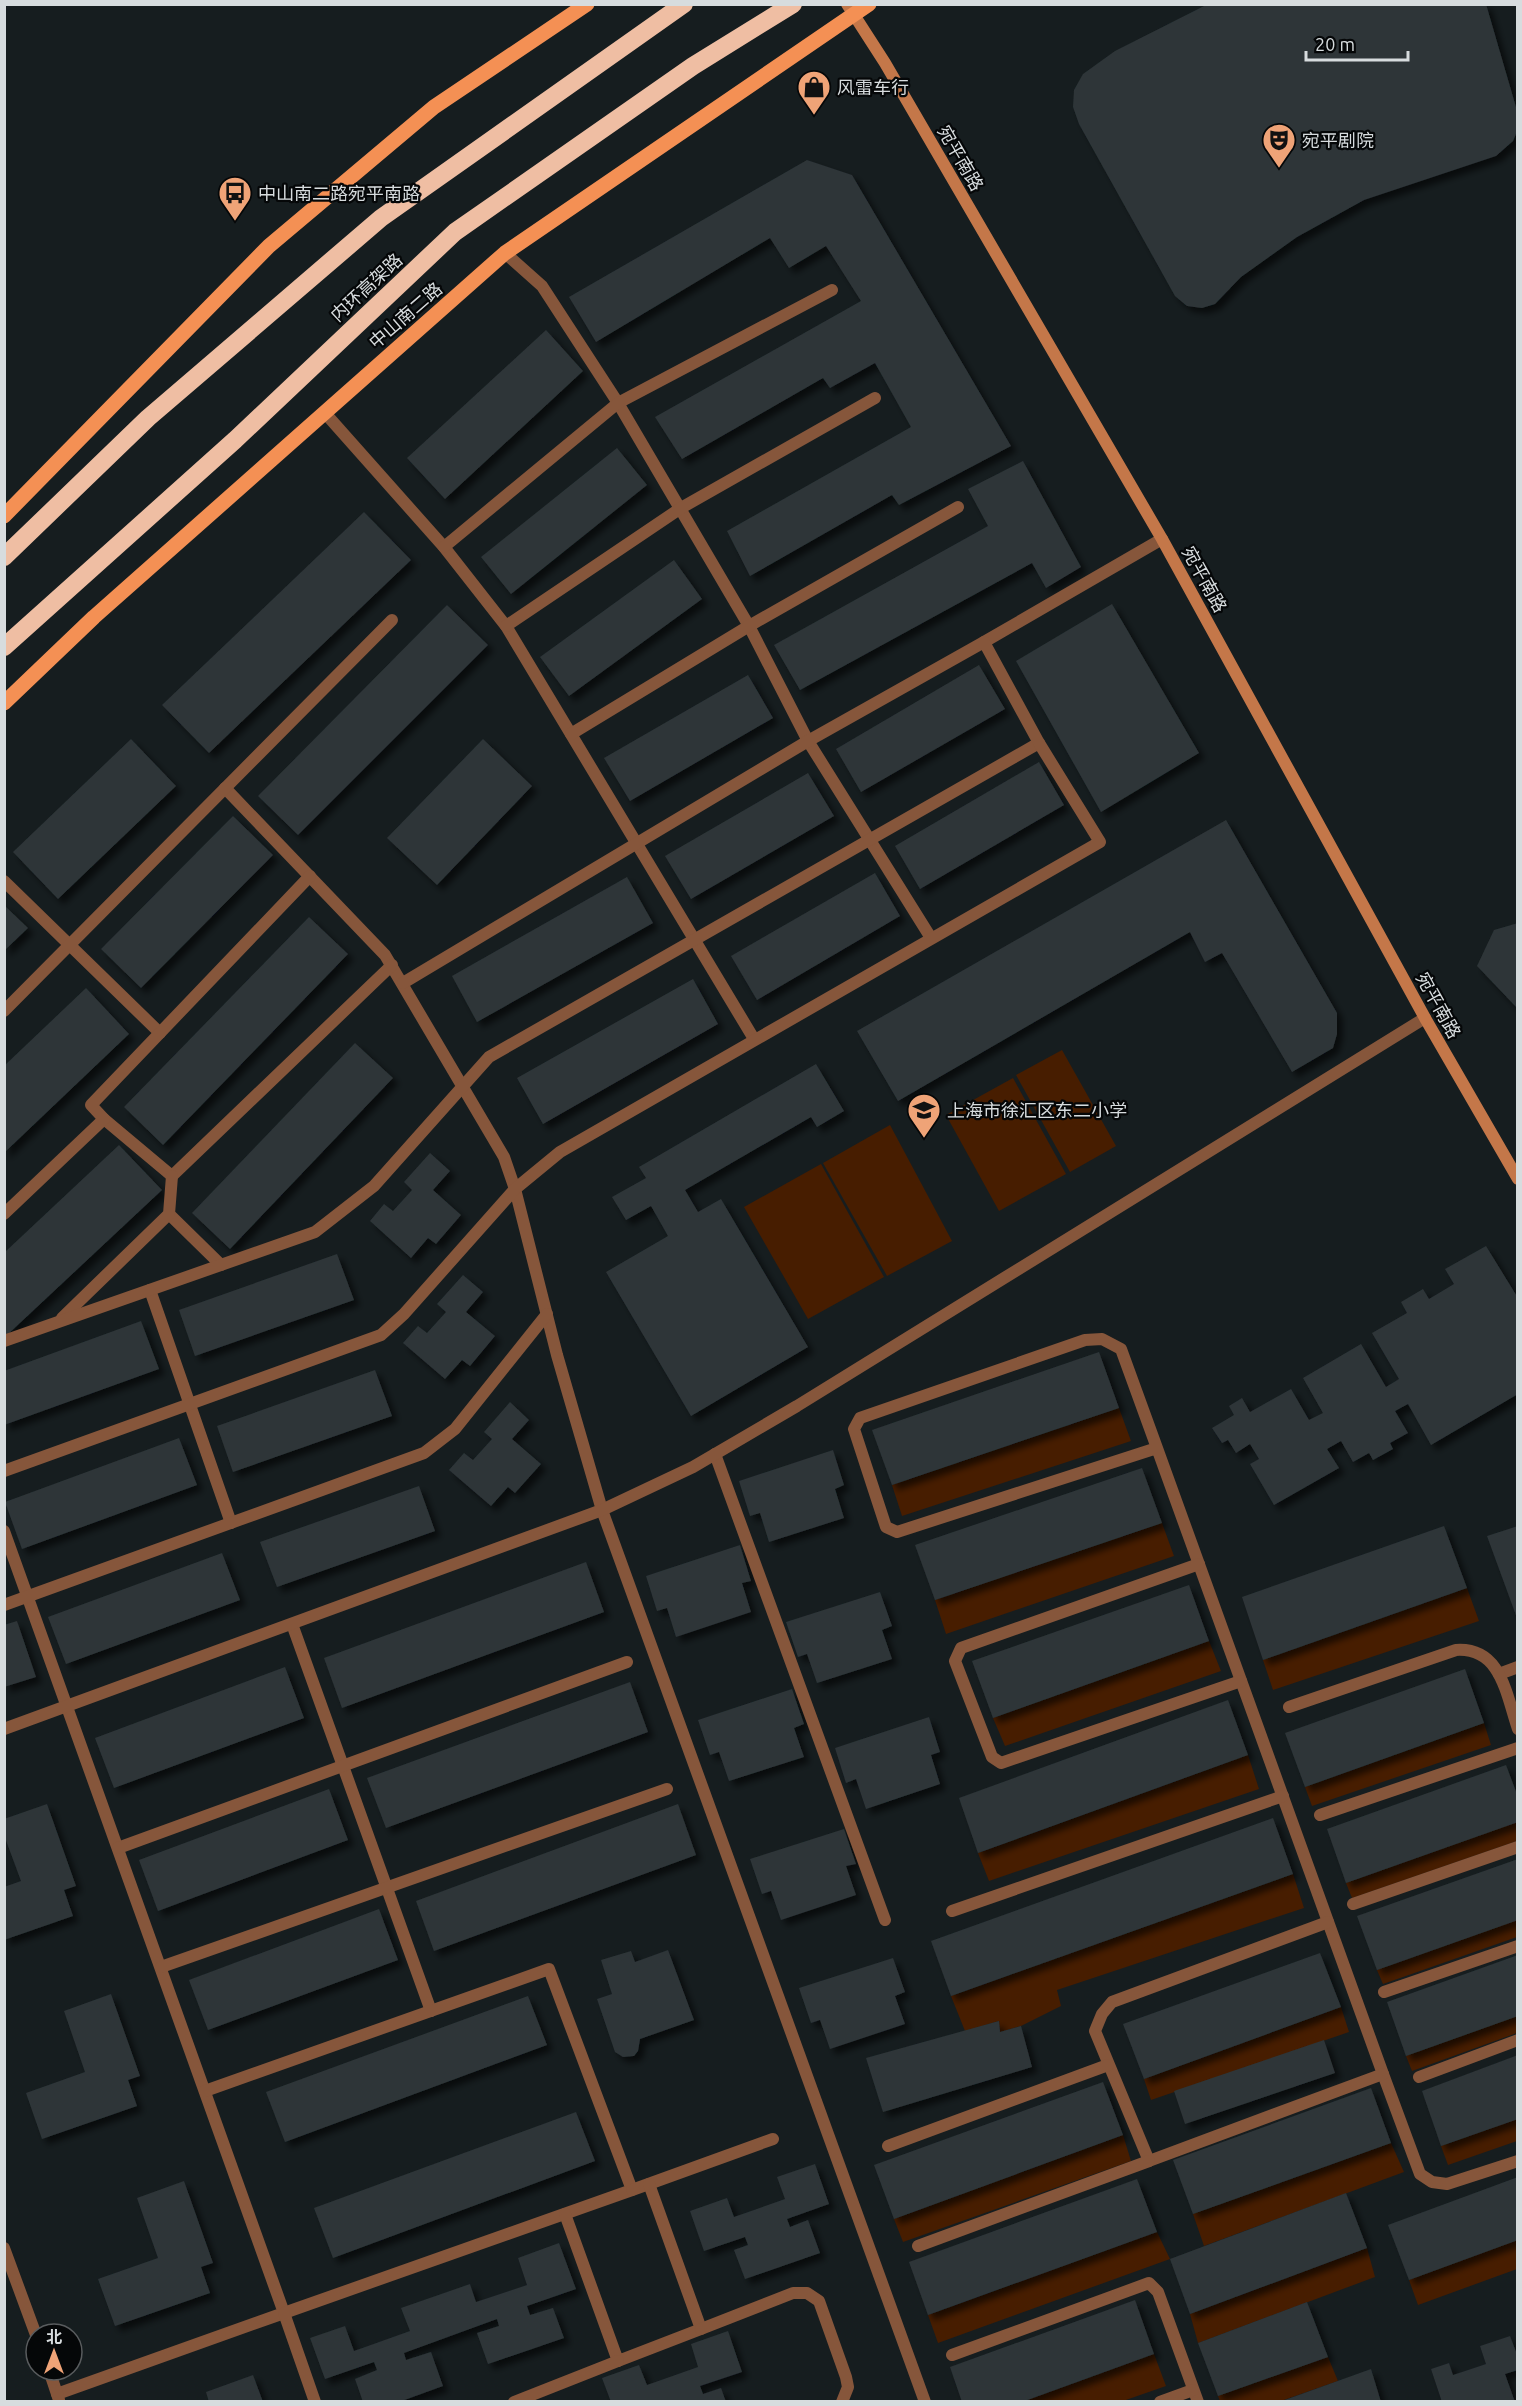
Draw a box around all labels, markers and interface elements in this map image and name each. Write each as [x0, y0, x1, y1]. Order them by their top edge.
scale bar [1306, 24, 1408, 62]
text: 20 m [1315, 34, 1355, 54]
shop icon: 风雷车行 [796, 69, 832, 116]
place label: 风雷车行 [837, 77, 909, 97]
street label: 宛平南路 [934, 122, 988, 194]
theatre icon: 宛平剧院 [1261, 122, 1297, 169]
place label: 宛平剧院 [1302, 130, 1374, 150]
bus stop icon: 中山南二路宛平南路 [217, 175, 253, 222]
place label: 中山南二路宛平南路 [258, 183, 420, 203]
street label: 内环高架路 [326, 249, 406, 325]
street label: 中山南二路 [364, 278, 446, 352]
street label: 宛平南路 [1179, 543, 1231, 615]
street label: 宛平南路 [1413, 969, 1465, 1041]
school or university icon: 上海市徐汇区东二小学 [906, 1092, 942, 1139]
place label: 上海市徐汇区东二小学 [947, 1100, 1127, 1120]
north arrow [24, 2322, 84, 2382]
text: 北 [46, 2328, 62, 2346]

